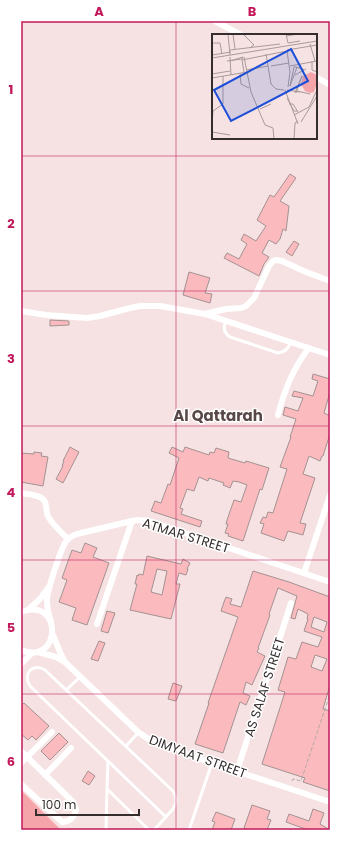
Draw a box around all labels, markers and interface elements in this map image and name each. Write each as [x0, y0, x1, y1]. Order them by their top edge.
text: A [94, 2, 104, 21]
text: B [248, 2, 257, 21]
inset map [212, 34, 317, 139]
text: 1 [9, 80, 13, 99]
text: 2 [7, 214, 15, 233]
text: 3 [7, 349, 15, 368]
district label: Al Qattarah [173, 405, 263, 426]
text: 4 [7, 483, 16, 502]
street label: ATMAR STREET [140, 513, 232, 558]
text: 5 [7, 618, 15, 637]
street label: AS SALAF STREET [239, 635, 290, 739]
street label: DIMYAAT STREET [147, 730, 249, 783]
text: 6 [7, 752, 15, 771]
scale bar [36, 791, 139, 817]
text: 100 m [42, 796, 76, 813]

